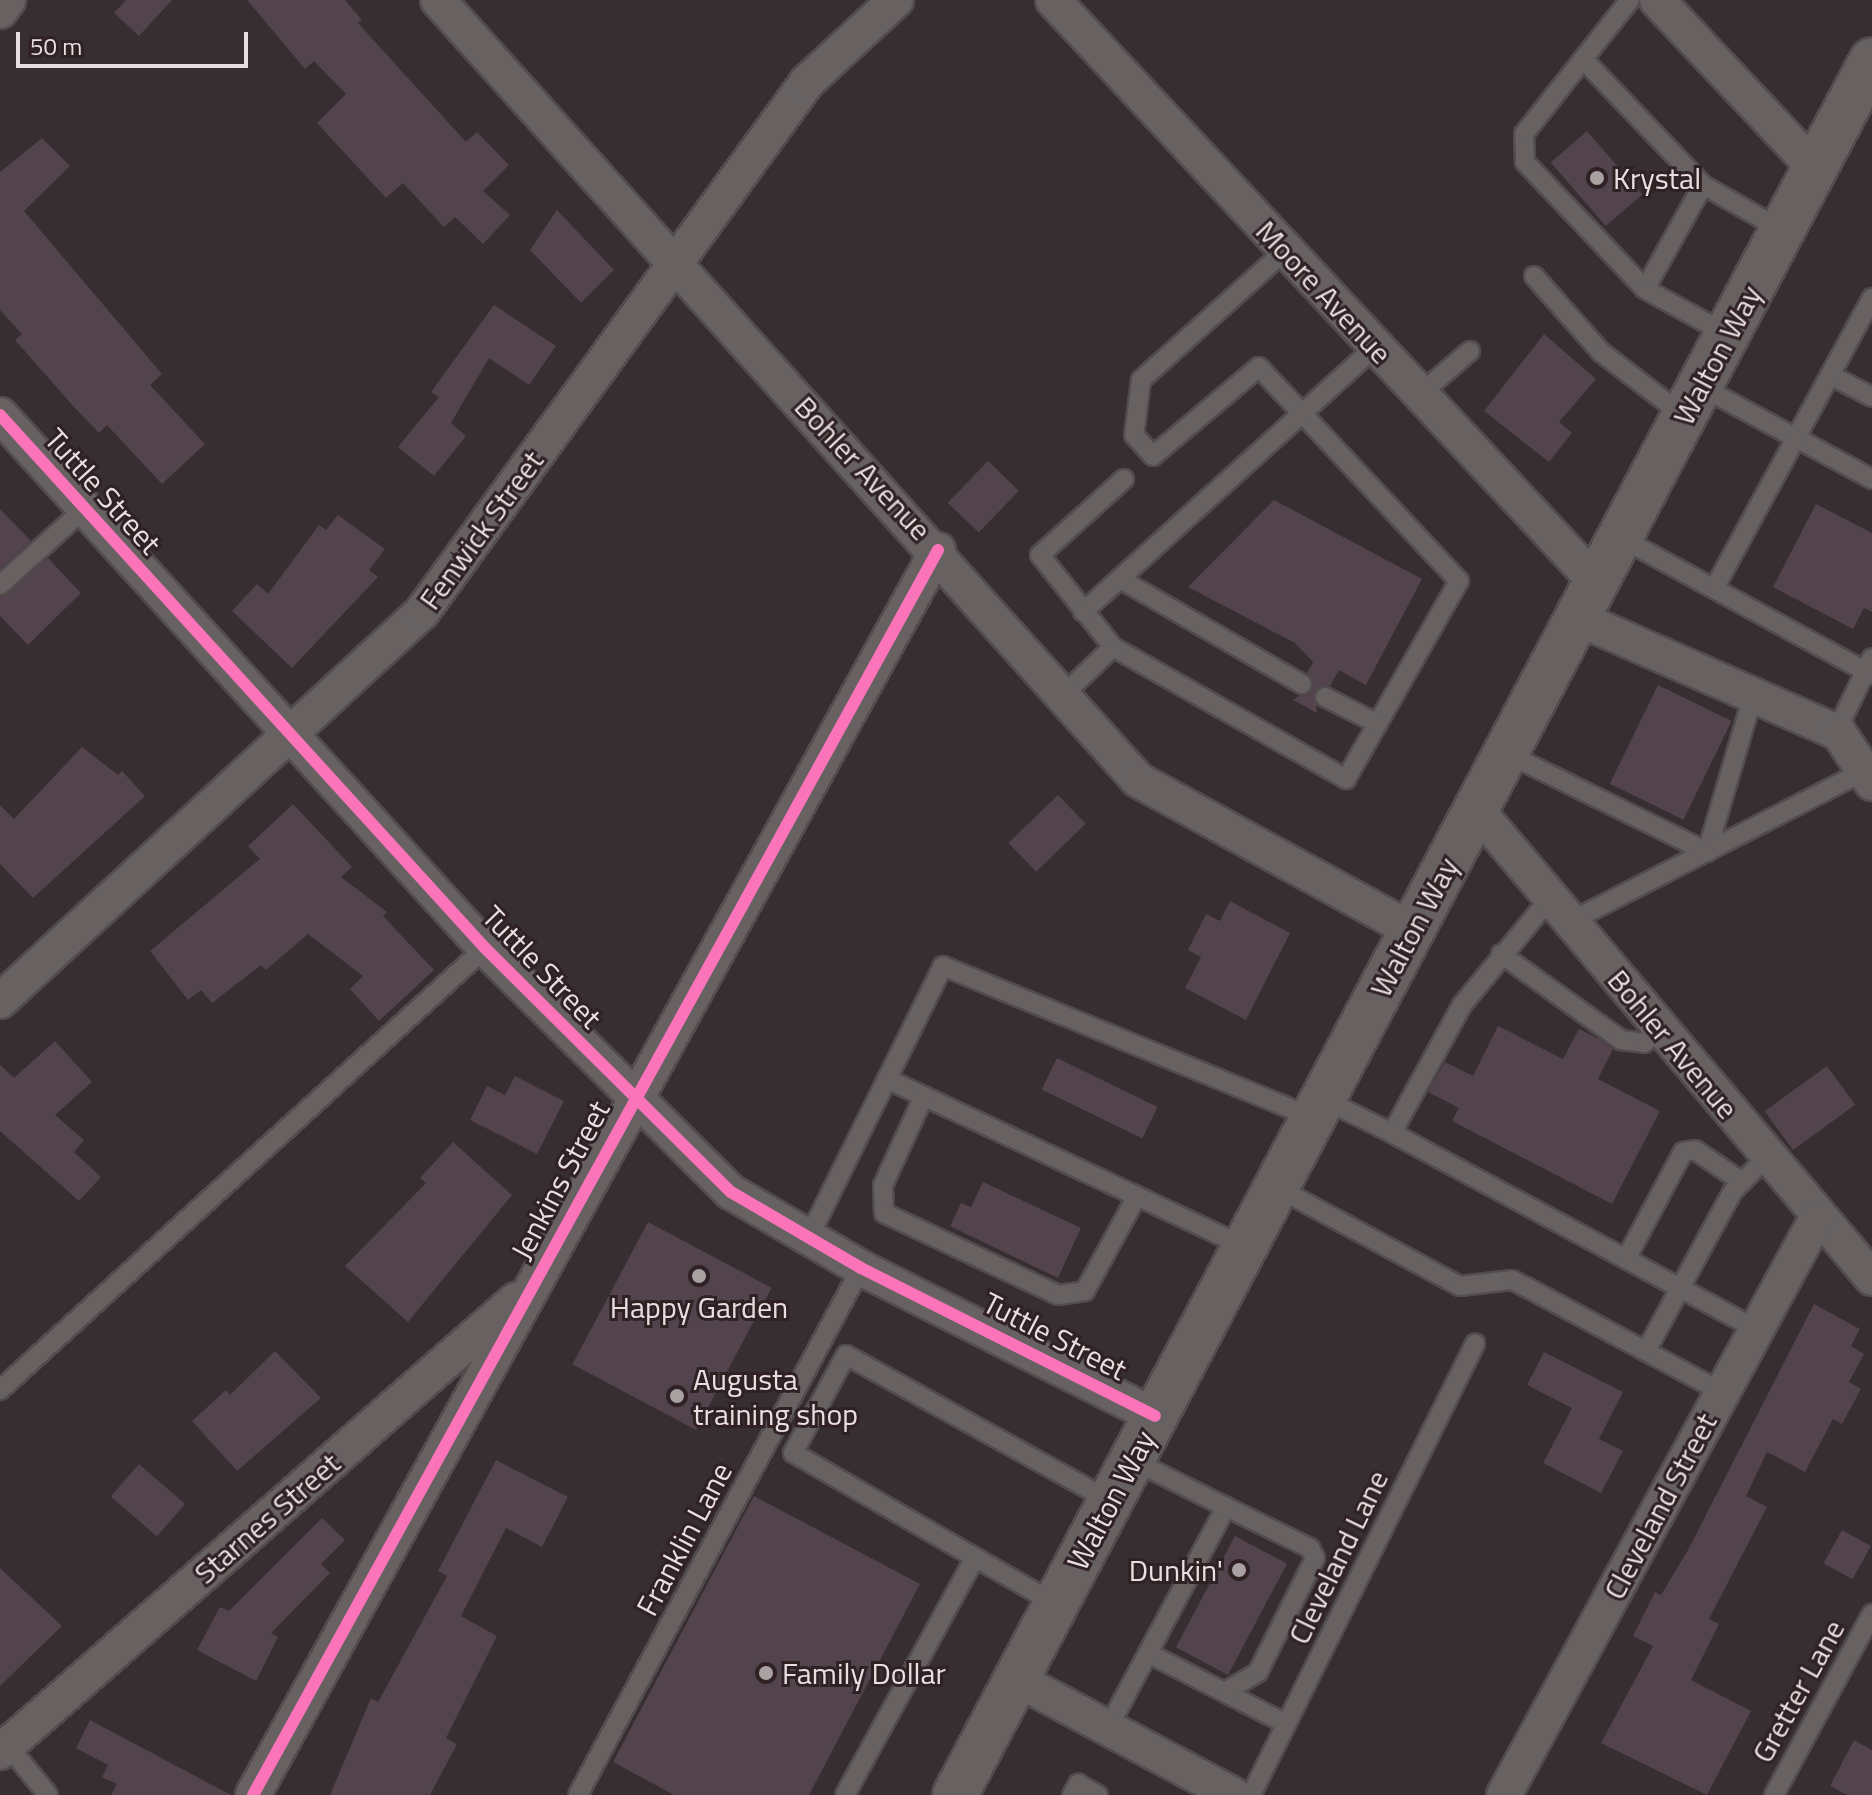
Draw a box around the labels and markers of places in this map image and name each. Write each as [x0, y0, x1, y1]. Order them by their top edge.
place label: Krystal [1613, 160, 1701, 196]
marker: Krystal [1588, 169, 1606, 187]
marker: Happy Garden [690, 1267, 708, 1285]
place label: Happy Garden [610, 1289, 788, 1325]
place label: Augusta training shop [693, 1361, 858, 1432]
marker: Augusta training shop [668, 1387, 686, 1405]
place label: Dunkin' [1129, 1552, 1223, 1588]
marker: Dunkin' [1230, 1561, 1248, 1579]
place label: Family Dollar [782, 1655, 946, 1691]
marker: Family Dollar [757, 1664, 775, 1682]

